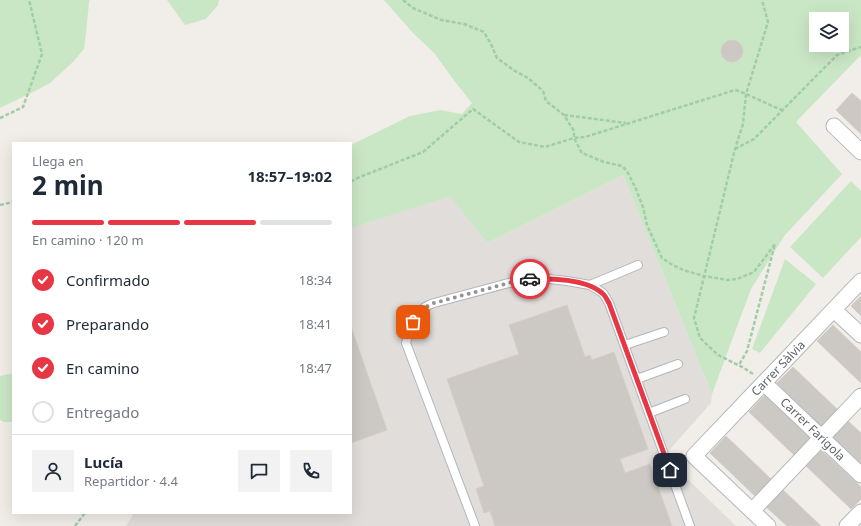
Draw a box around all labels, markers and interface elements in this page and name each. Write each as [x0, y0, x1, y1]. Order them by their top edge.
map controls [809, 12, 849, 52]
button: layers [809, 12, 849, 52]
text: Llega en [32, 152, 84, 170]
text: 18:57–19:02 [247, 166, 332, 186]
text: 2 min [32, 167, 104, 203]
text: En camino · 120 m [32, 231, 144, 249]
courier [510, 259, 550, 299]
icon: car [519, 268, 541, 290]
icon: check [32, 269, 54, 291]
text: Confirmado [66, 270, 150, 290]
text: 18:34 [299, 271, 332, 289]
pin [396, 305, 430, 339]
icon: bag [402, 311, 424, 333]
icon: check [32, 313, 54, 335]
text: Preparando [66, 314, 149, 334]
text: 18:41 [299, 315, 332, 333]
street label: Carrer Sàlvia [747, 336, 809, 400]
icon: check [32, 357, 54, 379]
text: En camino [66, 358, 139, 378]
text: 18:47 [299, 359, 332, 377]
street label: Carrer Farigola [777, 394, 849, 464]
text: Entregado [66, 402, 139, 422]
button: person [32, 450, 74, 492]
button: chat [238, 450, 280, 492]
button: phone [290, 450, 332, 492]
text: Lucía [84, 452, 123, 472]
pin [653, 453, 687, 487]
icon: home [659, 459, 681, 481]
text: Repartidor · 4.4 [84, 472, 178, 490]

